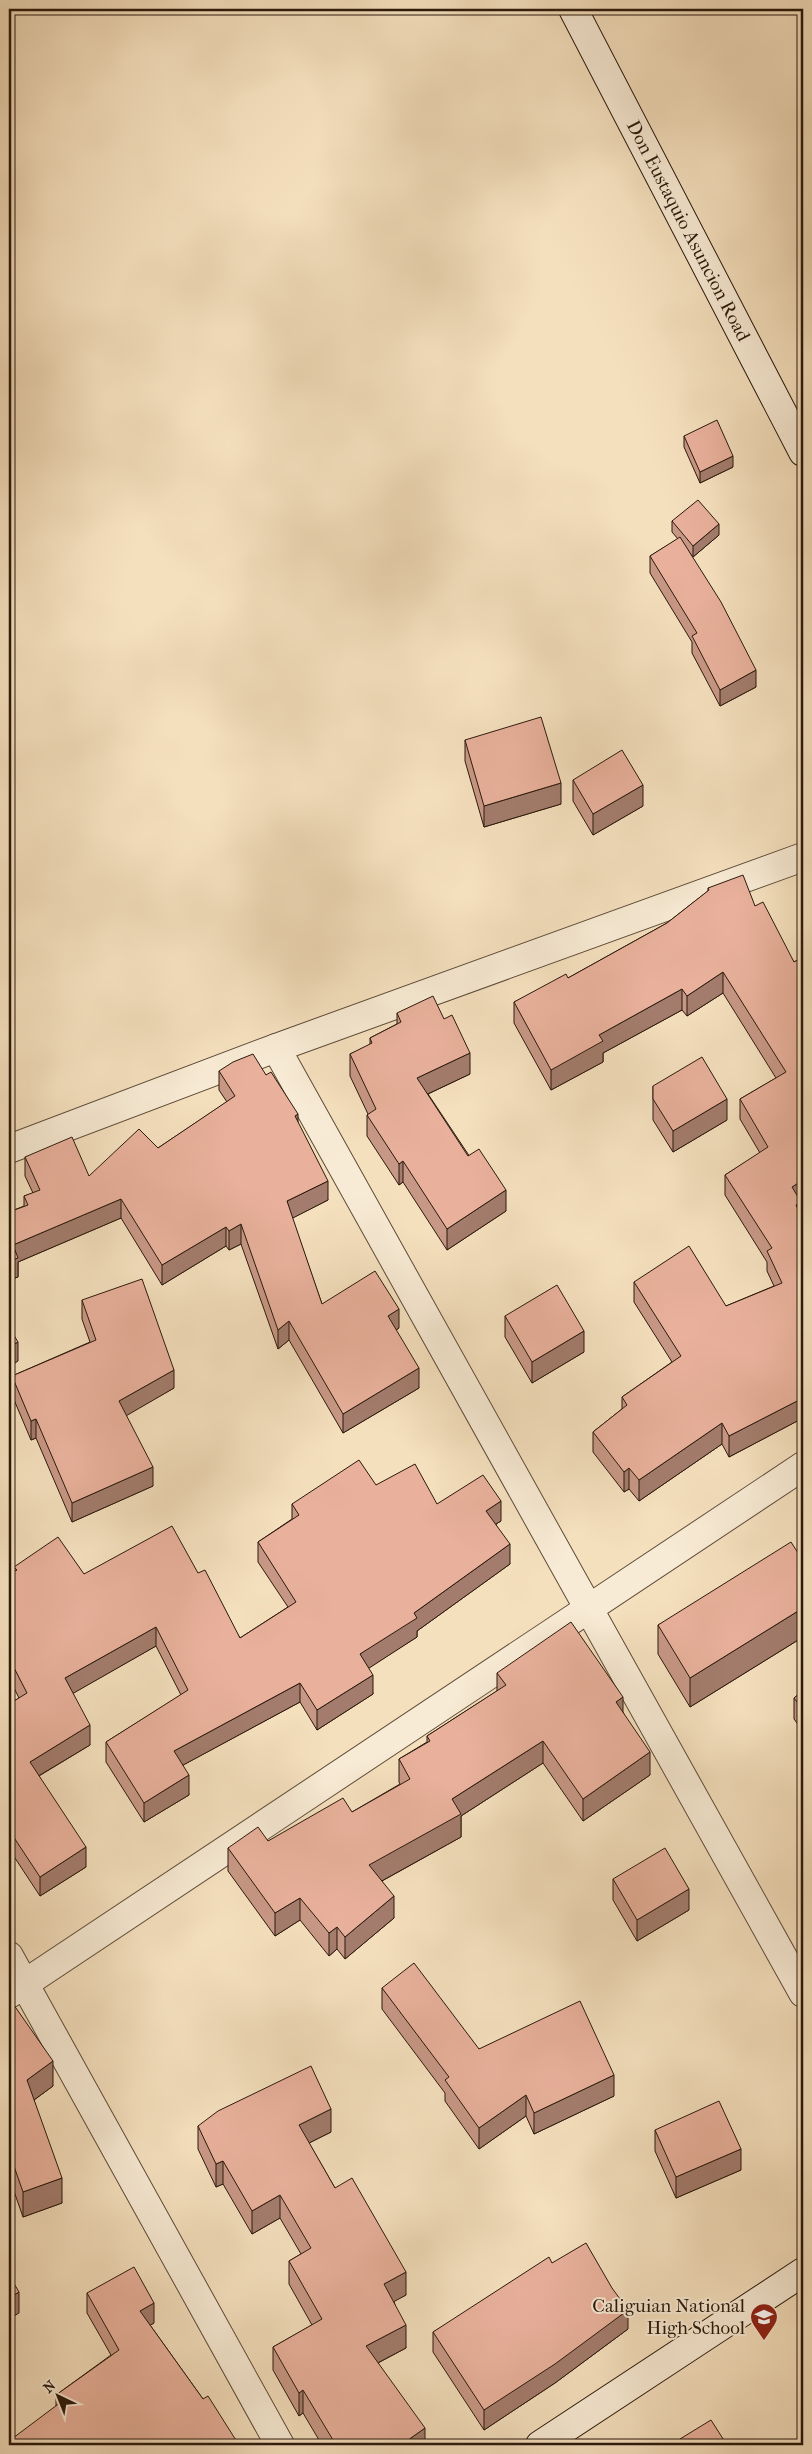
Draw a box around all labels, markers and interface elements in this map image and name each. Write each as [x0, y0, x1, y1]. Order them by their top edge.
street label: Don Eustaquio Asuncion Road [622, 117, 755, 346]
place label: Caliguian National High School [592, 2295, 745, 2339]
school or university icon: Caliguian National High School [749, 2302, 779, 2341]
north arrow [32, 2372, 82, 2422]
text: N [40, 2377, 59, 2397]

